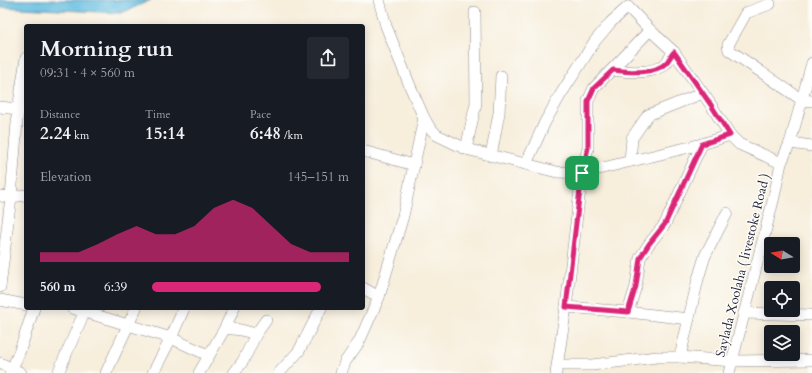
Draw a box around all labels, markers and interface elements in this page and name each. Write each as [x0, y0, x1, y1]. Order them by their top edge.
text: Morning run [40, 34, 173, 64]
button: share [307, 37, 349, 79]
text: 09:31 · 4 × 560 m [40, 64, 135, 82]
text: Distance [40, 107, 80, 122]
text: Time [145, 107, 170, 122]
text: Pace [250, 107, 271, 122]
text: 2.24 [40, 122, 71, 145]
text: 15:14 [145, 122, 185, 145]
text: 6:48 [250, 122, 281, 145]
text: km [71, 128, 89, 143]
text: /km [281, 128, 303, 143]
pin [565, 156, 599, 190]
icon: arrive [571, 162, 593, 184]
text: Elevation [40, 168, 92, 186]
text: 145–151 m [287, 168, 349, 186]
street label: Saylada Xoolaha ( livestoke Road ) [711, 172, 775, 359]
north arrow [764, 237, 800, 273]
map controls [764, 237, 800, 361]
text: 560 m [40, 278, 75, 296]
text: 6:39 [104, 278, 127, 296]
button: locate [764, 281, 800, 317]
button: layers [764, 325, 800, 361]

